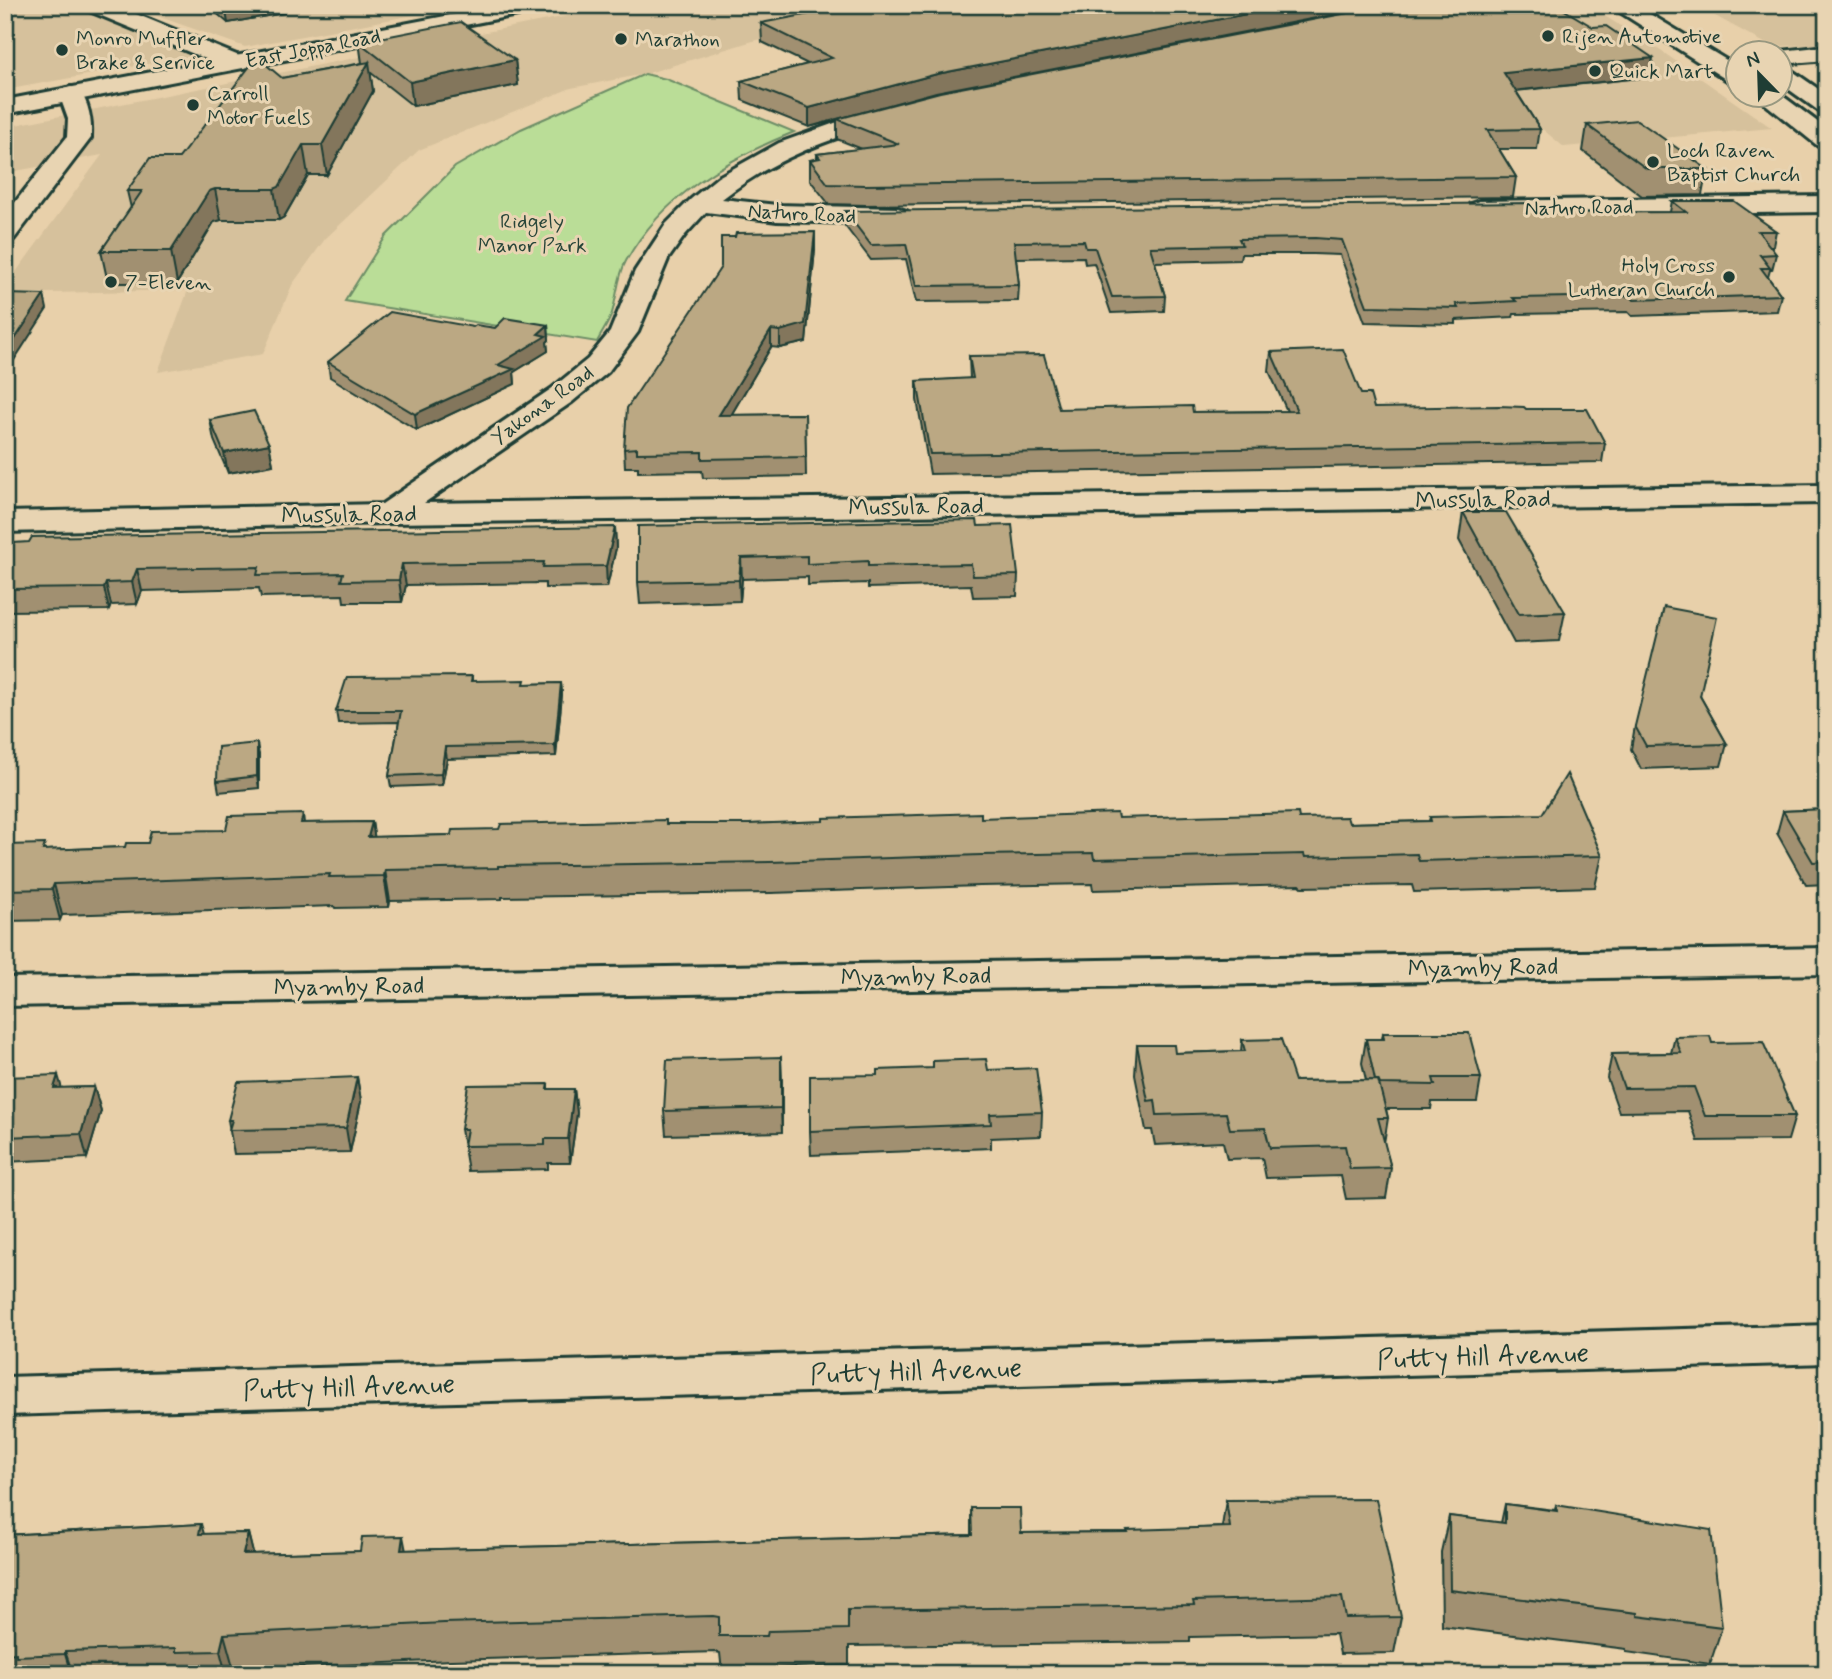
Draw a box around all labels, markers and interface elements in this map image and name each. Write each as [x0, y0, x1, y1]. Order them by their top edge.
street label: East Joppa Road [243, 22, 383, 76]
place label: Rijen Automotive [1562, 23, 1722, 51]
place label: Monro Muffler Brake & Service [76, 25, 215, 77]
place label: Marathon [635, 26, 720, 54]
marker: Rijen Automotive [1540, 28, 1556, 44]
marker: Marathon [613, 31, 629, 47]
north arrow [1724, 38, 1794, 108]
marker: Monro Muffler Brake & Service [54, 42, 70, 58]
text: N [1742, 46, 1764, 74]
place label: Quick Mart [1609, 58, 1713, 86]
marker: Quick Mart [1587, 63, 1603, 79]
place label: Carroll Motor Fuels [207, 80, 310, 132]
marker: Carroll Motor Fuels [185, 97, 201, 113]
place label: Loch Raven Baptist Church [1667, 137, 1800, 189]
marker: Loch Raven Baptist Church [1645, 154, 1661, 170]
street label: Naturo Road [1524, 193, 1634, 223]
street label: Naturo Road [747, 197, 857, 231]
park label: Ridgely Manor Park [478, 208, 586, 260]
place label: Holy Cross Lutheran Church [1568, 252, 1715, 304]
place label: 7-Eleven [125, 269, 212, 297]
marker: Holy Cross Lutheran Church [1721, 269, 1737, 285]
marker: 7-Eleven [103, 274, 119, 290]
street label: Yakona Road [486, 359, 600, 453]
street label: Mussula Road [1415, 484, 1551, 517]
street label: Mussula Road [848, 491, 984, 524]
street label: Mussula Road [281, 499, 417, 532]
street label: Myamby Road [1407, 952, 1559, 985]
street label: Myamby Road [840, 961, 992, 994]
street label: Myamby Road [273, 971, 425, 1004]
street label: Putty Hill Avenue [1376, 1335, 1590, 1380]
street label: Putty Hill Avenue [809, 1350, 1023, 1395]
street label: Putty Hill Avenue [242, 1366, 456, 1411]

